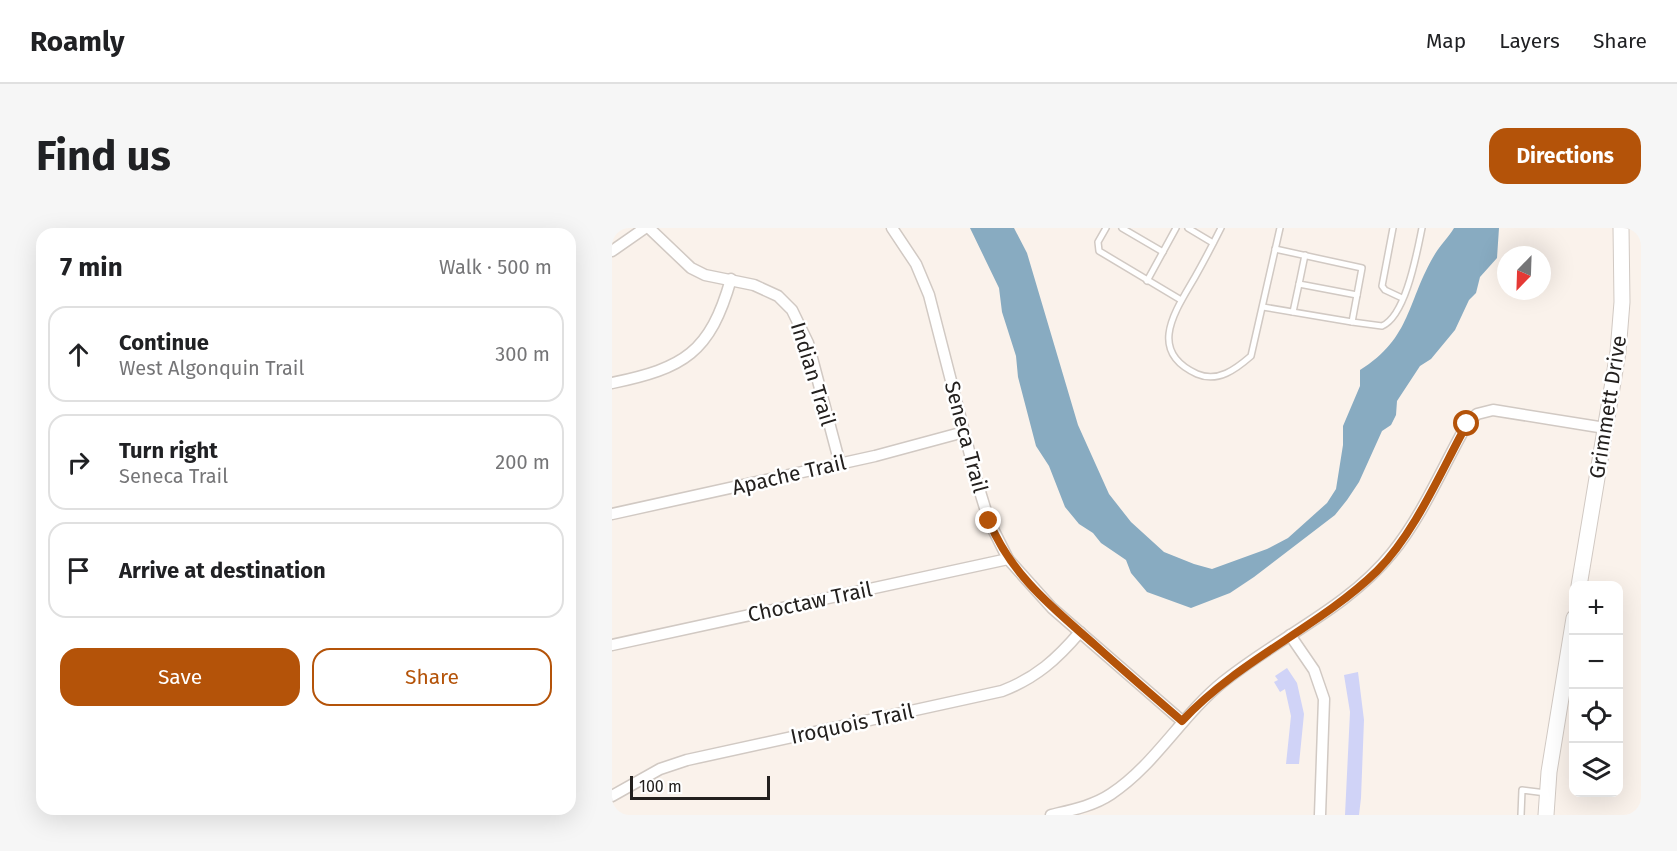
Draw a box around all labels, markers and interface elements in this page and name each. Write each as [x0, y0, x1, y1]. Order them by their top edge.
text: Roamly [30, 25, 124, 58]
text: Map [1426, 28, 1466, 54]
text: Layers [1499, 28, 1560, 54]
text: Share [1593, 28, 1647, 54]
button: Directions [1489, 128, 1641, 184]
text: Find us [36, 131, 171, 181]
north arrow [1497, 246, 1551, 300]
text: 7 min [60, 252, 123, 283]
text: Walk · 500 m [439, 255, 552, 279]
street label: Indian Trail [785, 319, 841, 429]
text: Continue [119, 329, 209, 356]
street label: Grimmett Drive [1584, 334, 1632, 480]
icon: ahead [62, 338, 95, 371]
text: 300 m [495, 342, 550, 366]
text: West Algonquin Trail [119, 356, 304, 380]
street label: Seneca Trail [939, 378, 993, 496]
route start [1453, 410, 1479, 436]
text: Turn right [119, 437, 218, 464]
icon: right [62, 446, 95, 479]
street label: Apache Trail [729, 449, 849, 501]
text: 200 m [495, 450, 550, 474]
text: Seneca Trail [119, 464, 228, 488]
route end [975, 507, 1001, 533]
icon: arrive [62, 554, 95, 587]
text: Arrive at destination [119, 557, 326, 584]
street label: Choctaw Trail [745, 576, 875, 628]
map controls [1569, 581, 1623, 797]
button: + [1569, 581, 1623, 635]
button: − [1569, 635, 1623, 689]
button: Save [60, 648, 300, 706]
button: Share [312, 648, 552, 706]
button: locate [1569, 689, 1623, 743]
street label: Iroquois Trail [788, 698, 916, 750]
button: layers [1569, 743, 1623, 797]
scale bar [630, 773, 770, 800]
text: 100 m [639, 777, 682, 796]

